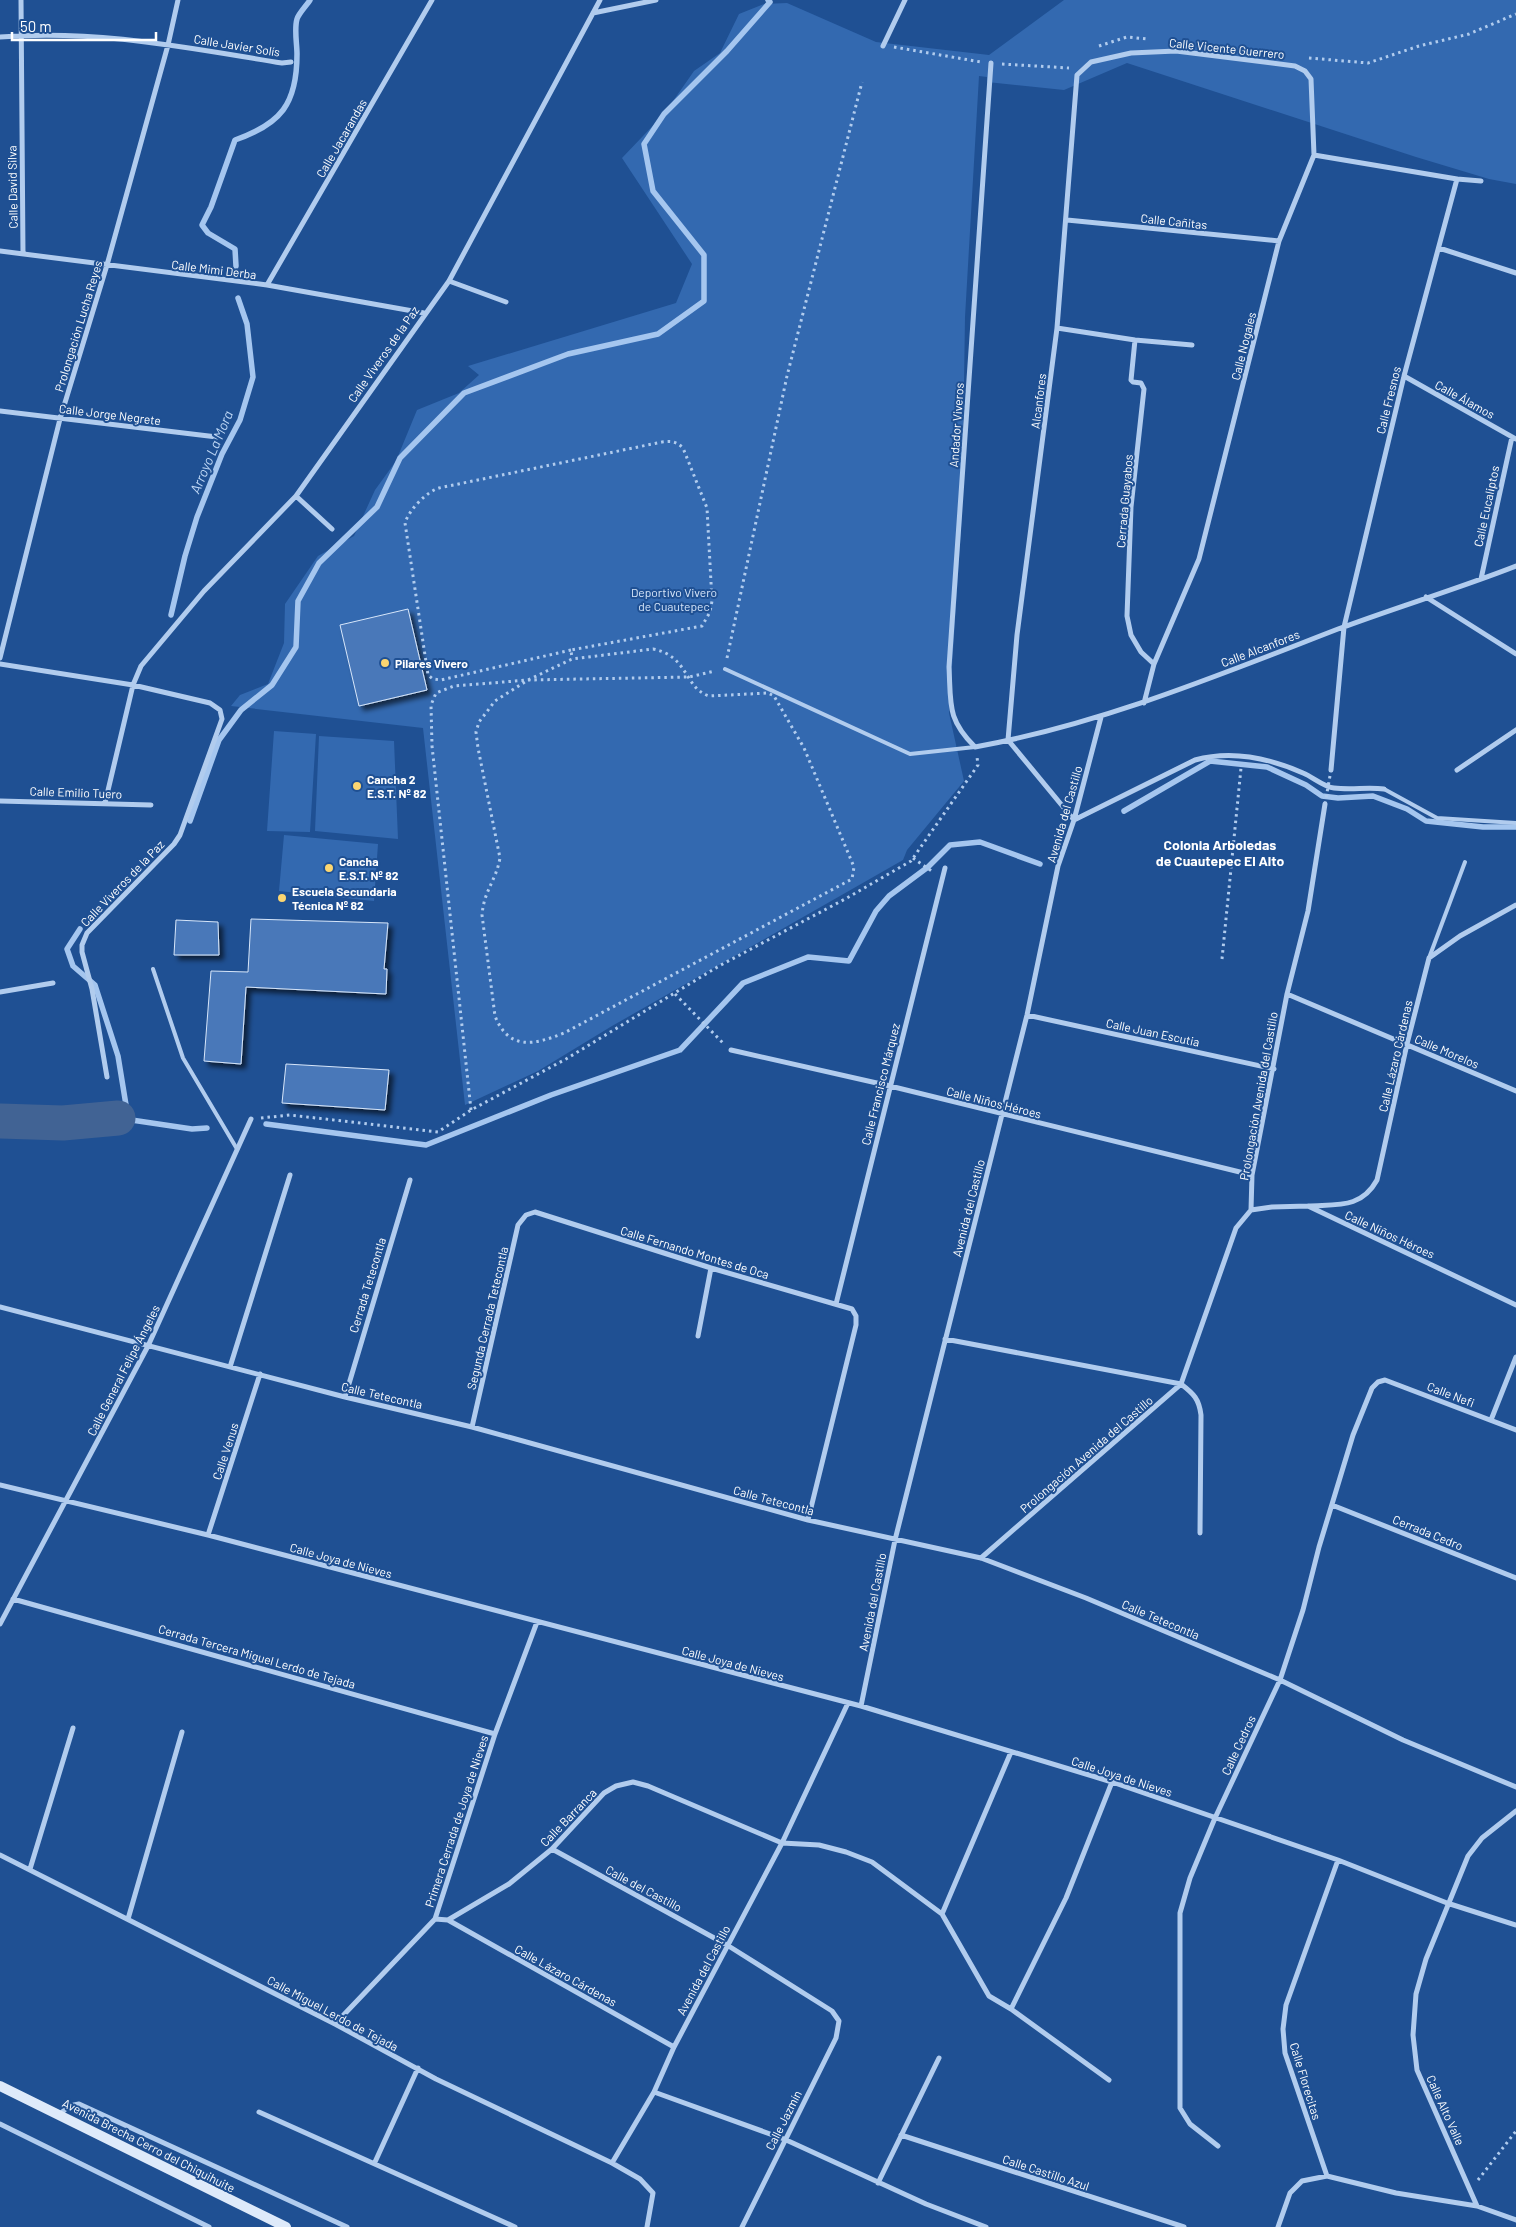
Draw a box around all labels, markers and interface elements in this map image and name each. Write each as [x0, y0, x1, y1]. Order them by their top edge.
scale bar [12, 10, 156, 42]
text: 50 m [20, 17, 52, 35]
street label: Calle Javier Solís [193, 31, 281, 59]
street label: Calle Vicente Guerrero [1169, 35, 1285, 61]
street label: Calle Jacarandas [313, 96, 369, 180]
street label: Calle David Silva [4, 145, 20, 229]
street label: Calle Cañitas [1140, 211, 1208, 231]
street label: Calle Mimi Derba [171, 257, 257, 281]
street label: Prolongación Lucha Reyes [51, 259, 105, 393]
street label: Calle Viveros de la Paz [345, 303, 421, 405]
street label: Calle Nogales [1228, 310, 1258, 382]
street label: Calle Fresnos [1373, 364, 1403, 435]
street label: Alcanfores [1028, 372, 1048, 429]
street label: Calle Álamos [1433, 377, 1497, 421]
street label: Andador Viveros [946, 382, 966, 468]
street label: Calle Jorge Negrete [58, 401, 162, 427]
water label: Arroyo La Mora [186, 408, 236, 496]
street label: Cerrada Guayabos [1113, 453, 1135, 548]
street label: Calle Eucaliptos [1471, 464, 1501, 548]
park label: Deportivo Vivero de Cuautepec [631, 585, 717, 613]
street label: Calle Alcanfores [1219, 626, 1302, 669]
place label: Pilares Vivero [395, 656, 468, 670]
marker: Pilares Vivero [379, 657, 391, 669]
street label: Avenida del Castillo [1043, 764, 1085, 864]
place label: Cancha 2 E.S.T. Nº 82 [367, 772, 427, 800]
marker: Cancha 2 E.S.T. Nº 82 [351, 780, 363, 792]
street label: Calle Emilio Tuero [29, 783, 123, 801]
district label: Colonia Arboledas de Cuautepec El Alto [1156, 836, 1284, 869]
street label: Calle Viveros de la Paz [77, 837, 167, 929]
place label: Cancha E.S.T. Nº 82 [339, 854, 399, 882]
marker: Cancha E.S.T. Nº 82 [323, 862, 335, 874]
place label: Escuela Secundaria Técnica Nº 82 [292, 884, 397, 912]
marker: Escuela Secundaria Técnica Nº 82 [276, 892, 288, 904]
street label: Calle Lázaro Cárdenas [1375, 999, 1415, 1113]
street label: Prolongación Avenida del Castillo [1236, 1011, 1280, 1181]
street label: Calle Juan Escutia [1105, 1015, 1201, 1049]
street label: Calle Francisco Márquez [858, 1022, 902, 1146]
street label: Calle Morelos [1413, 1031, 1481, 1071]
street label: Calle Niños Héroes [945, 1083, 1043, 1121]
street label: Avenida del Castillo [949, 1158, 987, 1258]
street label: Calle Niños Héroes [1343, 1207, 1437, 1261]
street label: Calle Fernando Montes de Oca [619, 1223, 771, 1281]
street label: Cerrada Tetecontla [346, 1236, 388, 1334]
street label: Segunda Cerrada Tetecontla [464, 1245, 510, 1391]
street label: Calle General Felipe Ángeles [84, 1302, 162, 1438]
street label: Calle Tetecontla [340, 1379, 424, 1411]
street label: Calle Nefi [1425, 1379, 1477, 1409]
street label: Prolongación Avenida del Castillo [1017, 1393, 1155, 1515]
street label: Calle Venus [209, 1420, 241, 1481]
street label: Calle Tetecontla [732, 1482, 816, 1518]
street label: Cerrada Cedro [1391, 1512, 1465, 1552]
street label: Calle Joya de Nieves [288, 1540, 394, 1580]
street label: Avenida del Castillo [856, 1552, 888, 1652]
street label: Calle Tetecontla [1120, 1596, 1202, 1642]
street label: Cerrada Tercera Miguel Lerdo de Tejada [157, 1621, 357, 1691]
street label: Calle Joya de Nieves [680, 1643, 786, 1683]
street label: Calle Cedros [1218, 1713, 1258, 1777]
street label: Primera Cerrada de Joya de Nieves [422, 1733, 491, 1909]
street label: Calle Joya de Nieves [1070, 1753, 1174, 1799]
street label: Calle Barranca [537, 1785, 599, 1849]
street label: Calle del Castillo [603, 1862, 685, 1914]
street label: Avenida del Castillo [673, 1922, 733, 2018]
street label: Calle Lázaro Cárdenas [513, 1941, 620, 2009]
street label: Calle Miguel Lerdo de Tejada [265, 1973, 401, 2053]
street label: Calle Florecitas [1288, 2041, 1324, 2122]
street label: Calle Alto Valle [1424, 2073, 1468, 2147]
street label: Calle Jazmín [762, 2088, 804, 2152]
street label: Avenida Brecha Cerro del Chiquihuite [60, 2095, 238, 2195]
street label: Calle Castillo Azul [1001, 2151, 1091, 2193]

